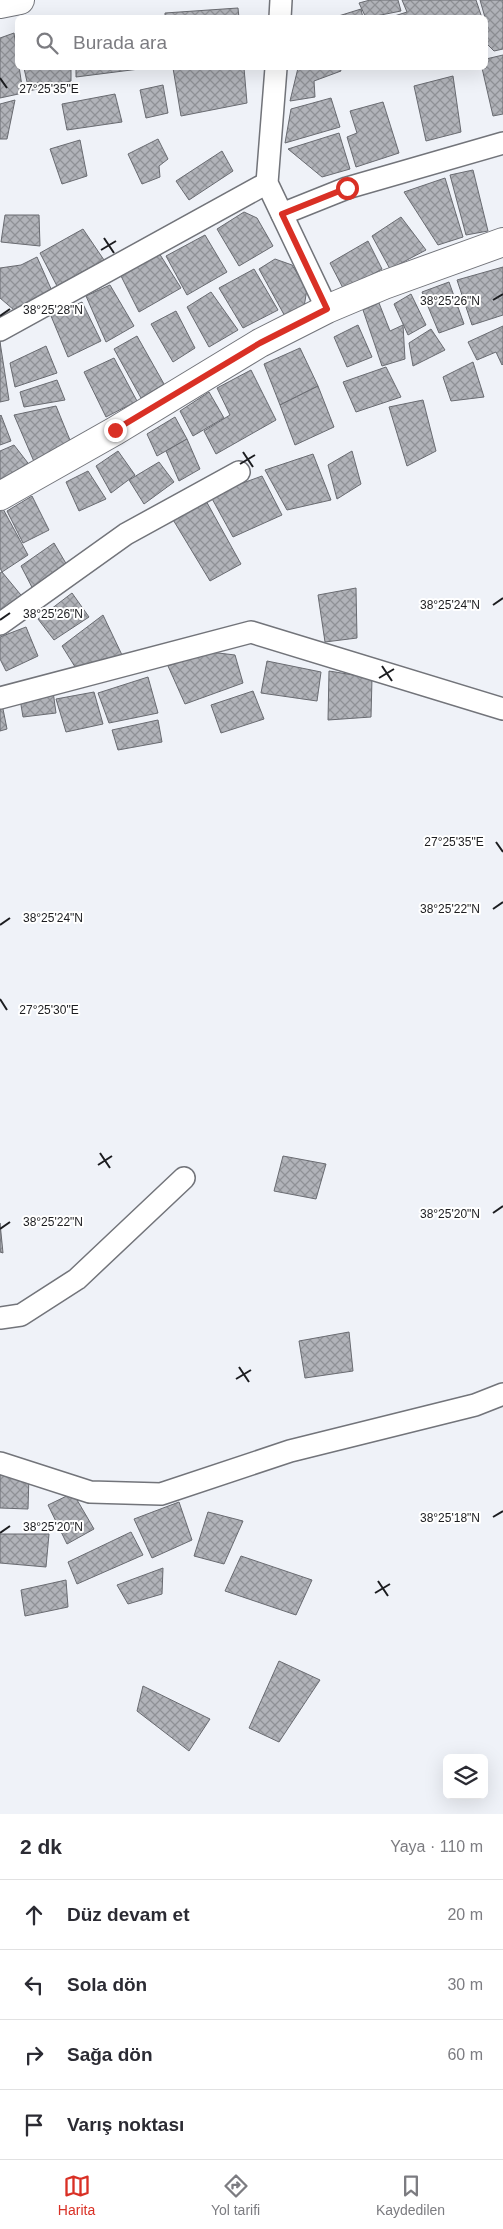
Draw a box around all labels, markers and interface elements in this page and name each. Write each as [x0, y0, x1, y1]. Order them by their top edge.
search box [15, 15, 488, 70]
icon: search [33, 29, 61, 57]
text: Burada ara [73, 32, 167, 53]
text: 27°25'35"E [19, 82, 79, 96]
route start [336, 177, 359, 200]
text: 38°25'26"N [420, 294, 480, 308]
text: 38°25'28"N [23, 303, 83, 317]
route end [104, 419, 127, 442]
text: 38°25'24"N [420, 598, 480, 612]
text: 38°25'26"N [23, 607, 83, 621]
text: 27°25'35"E [424, 835, 484, 849]
text: 38°25'22"N [420, 902, 480, 916]
text: 38°25'24"N [23, 911, 83, 925]
text: 27°25'30"E [19, 1003, 79, 1017]
text: 38°25'20"N [420, 1207, 480, 1221]
text: 38°25'22"N [23, 1215, 83, 1229]
text: 38°25'18"N [420, 1511, 480, 1525]
text: 38°25'20"N [23, 1520, 83, 1534]
map controls [443, 1754, 488, 1799]
button: layers [443, 1754, 488, 1799]
text: 2 dk [20, 1835, 62, 1858]
text: Yaya · 110 m [390, 1838, 483, 1855]
icon: ahead [20, 1901, 48, 1929]
text: Düz devam et [67, 1904, 189, 1925]
text: 20 m [447, 1906, 483, 1923]
icon: left [20, 1971, 48, 1999]
text: Sola dön [67, 1974, 147, 1995]
text: 30 m [447, 1976, 483, 1993]
icon: right [20, 2041, 48, 2069]
text: Sağa dön [67, 2044, 153, 2065]
text: 60 m [447, 2046, 483, 2063]
icon: arrive [20, 2111, 48, 2139]
text: Varış noktası [67, 2114, 184, 2135]
tab: Harita [58, 2172, 95, 2218]
tab: Yol tarifi [211, 2172, 260, 2218]
tab: Kaydedilen [376, 2172, 445, 2218]

